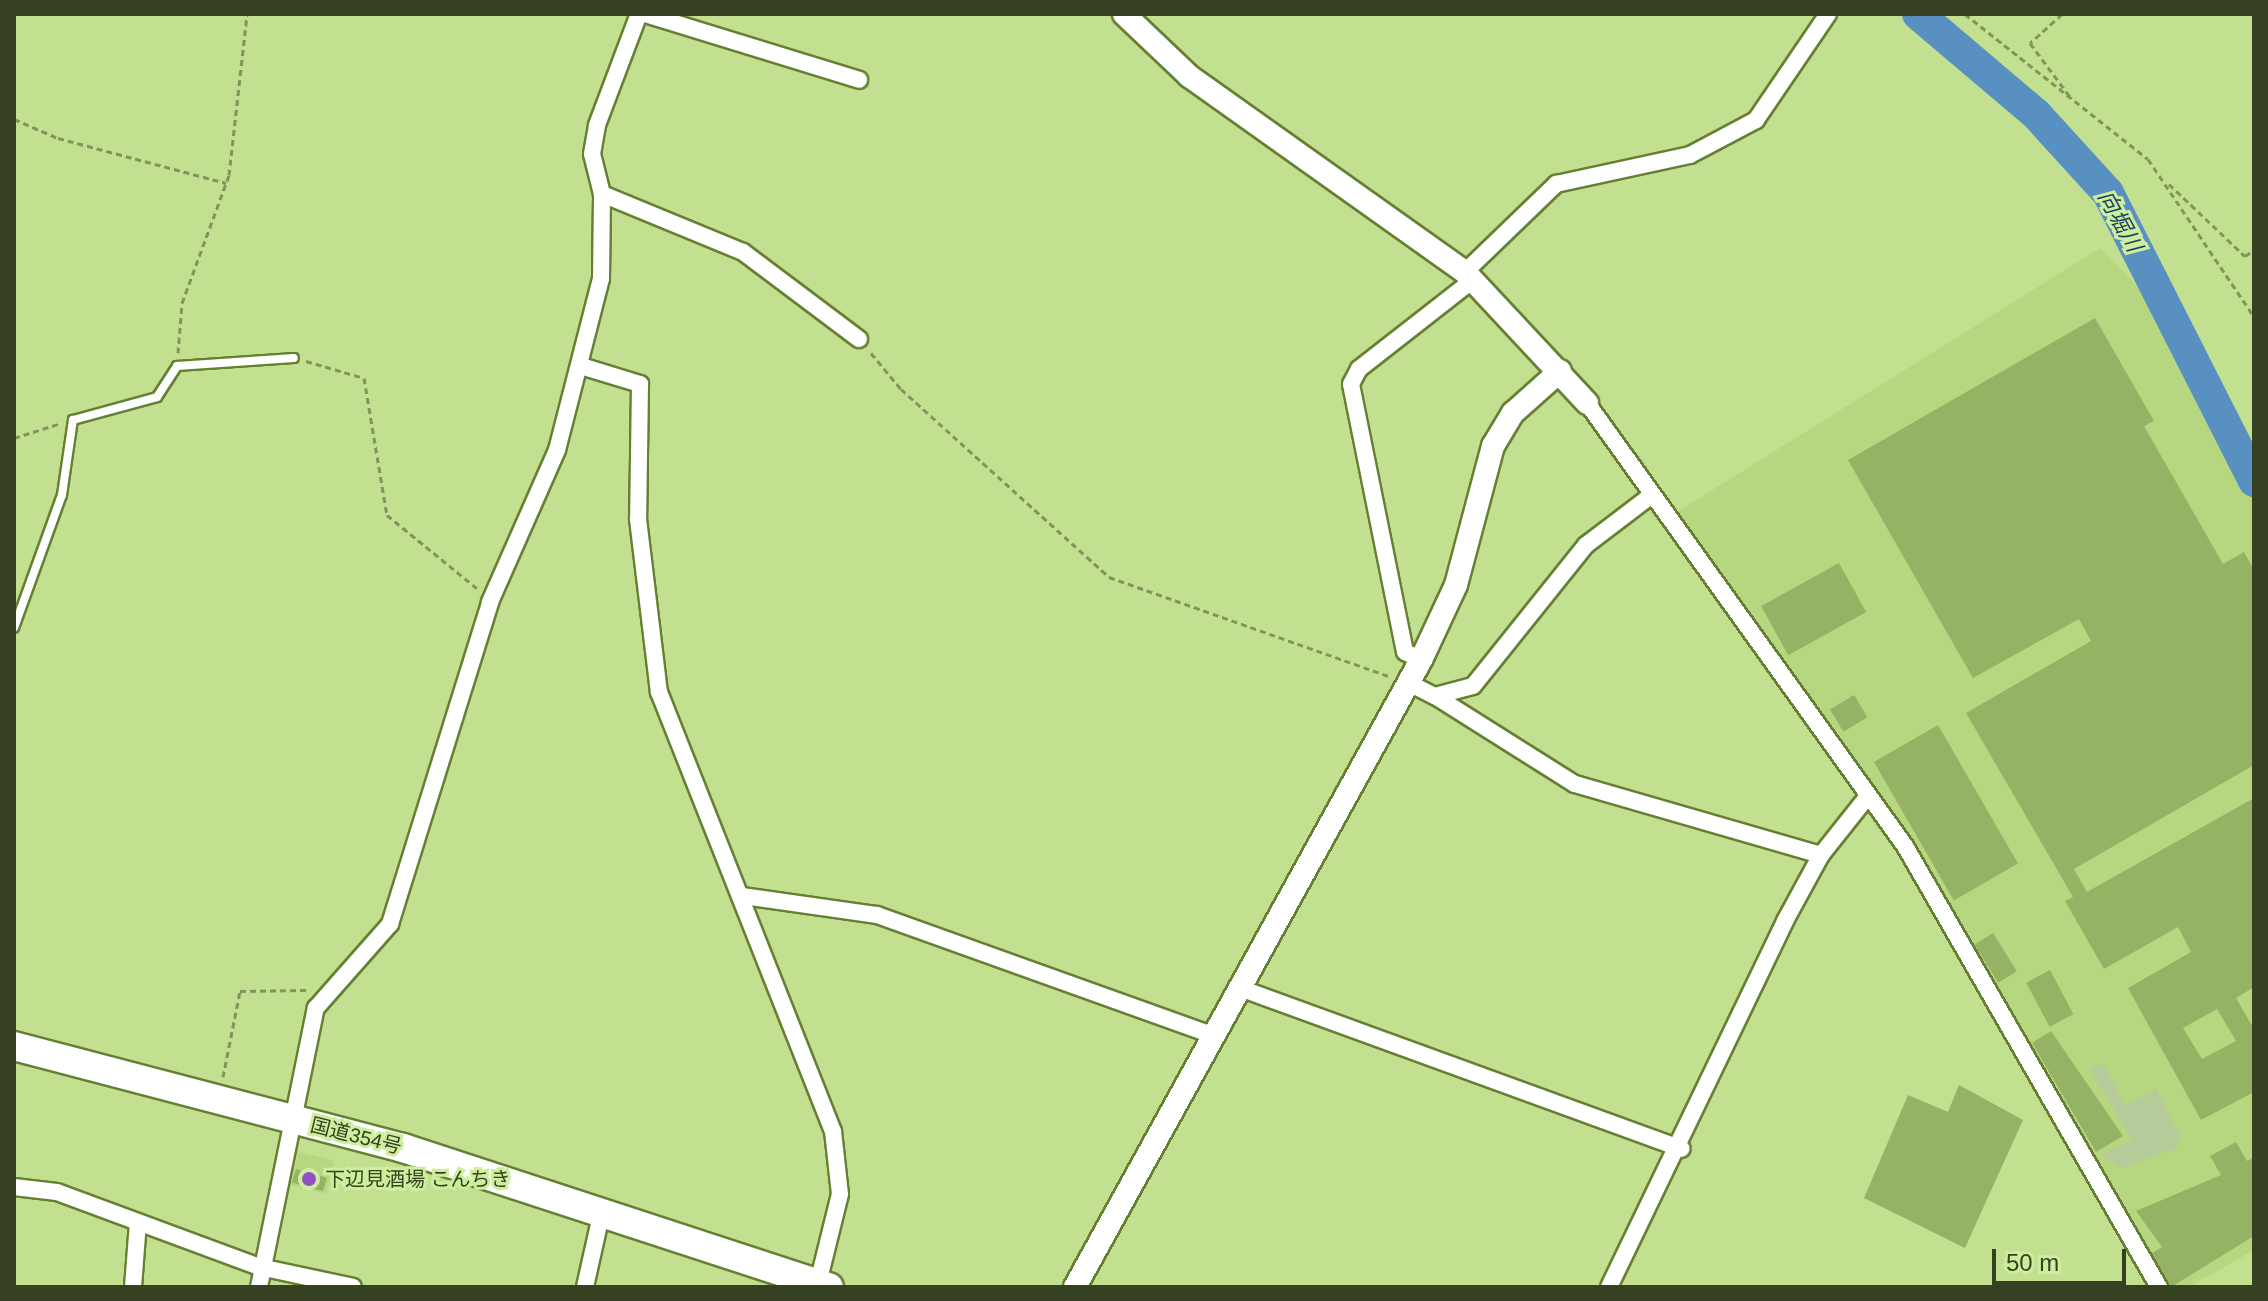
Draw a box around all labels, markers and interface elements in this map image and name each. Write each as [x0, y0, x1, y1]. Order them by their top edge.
water label: 向堀川 [2092, 186, 2148, 256]
street label: 国道354号 [308, 1113, 404, 1159]
place label: 下辺見酒場 こんちき [325, 1167, 511, 1191]
marker: 下辺見酒場 こんちき [300, 1170, 318, 1188]
scale bar [1996, 1233, 2130, 1283]
text: 50 m [2006, 1249, 2059, 1276]

